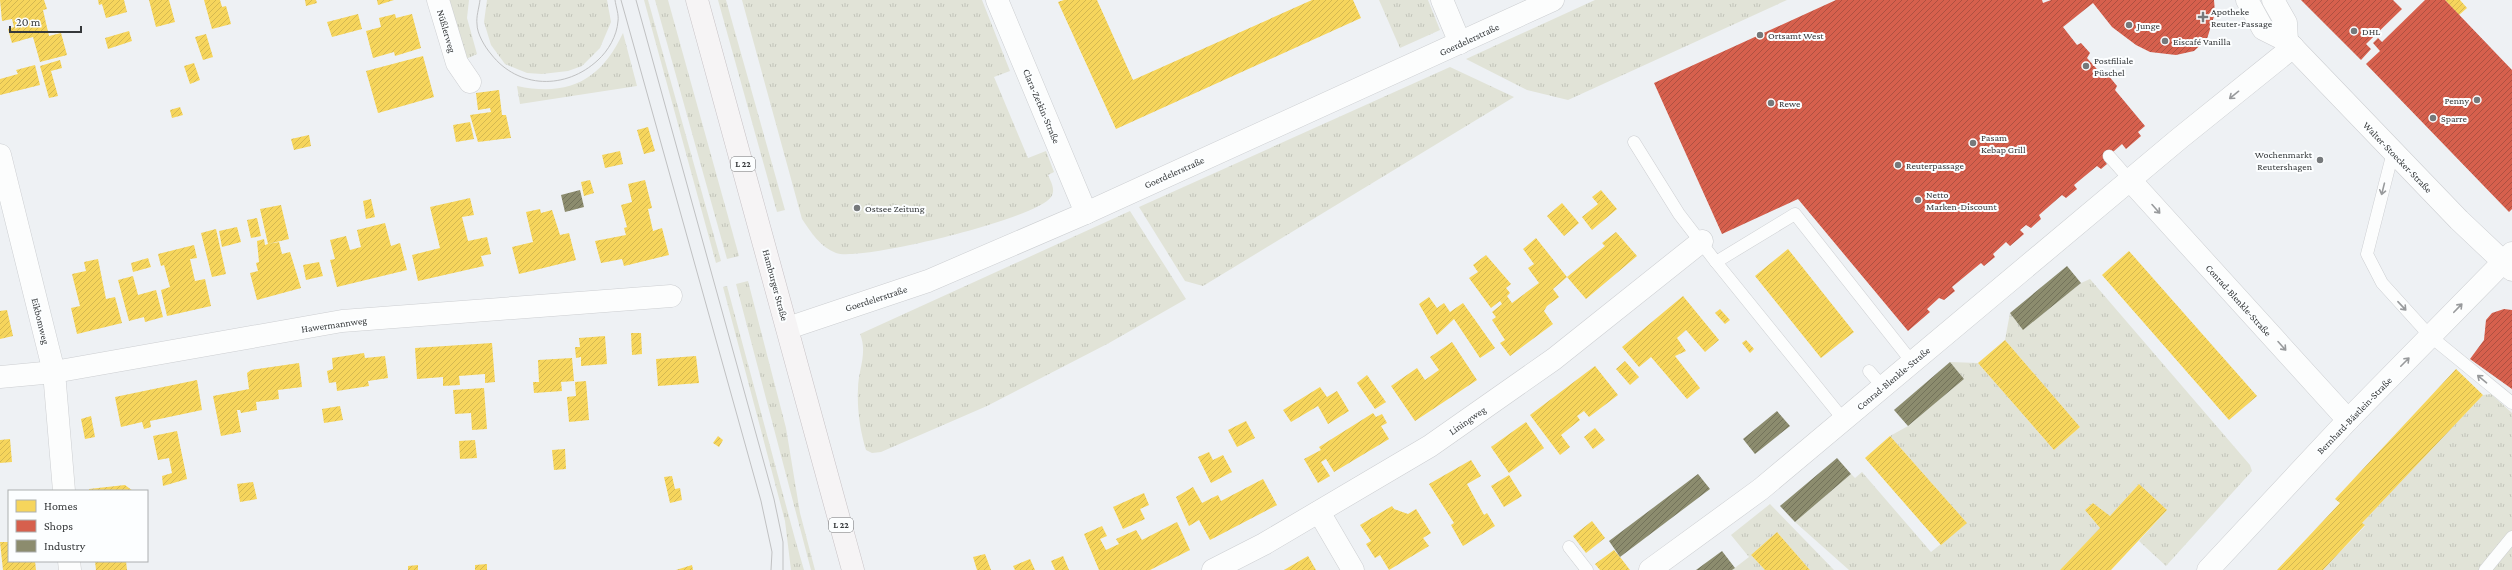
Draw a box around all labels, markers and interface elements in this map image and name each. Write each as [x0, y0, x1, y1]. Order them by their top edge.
place label: Apotheke Reuter-Passage [2211, 6, 2273, 29]
scale bar [10, 8, 81, 34]
street label: Nüßlerweg [435, 8, 458, 54]
marker: Apotheke Reuter-Passage [2198, 12, 2208, 22]
text: 20 m [16, 15, 41, 29]
marker: Junge [2124, 20, 2134, 30]
place label: Junge [2136, 20, 2160, 31]
street label: Goerdelerstraße [1438, 21, 1501, 58]
marker: DHL [2349, 26, 2359, 36]
place label: DHL [2362, 26, 2380, 37]
marker: Ortsamt West [1755, 30, 1765, 40]
place label: Ortsamt West [1768, 30, 1824, 41]
marker: Eiscafé Vanilla [2160, 36, 2170, 46]
place label: Eiscafé Vanilla [2173, 36, 2231, 47]
place label: Postfiliale Püschel [2094, 55, 2134, 78]
marker: Postfiliale Püschel [2081, 61, 2091, 71]
street label: Clara-Zetkin-Straße [1021, 67, 1062, 146]
one-way arrow [2228, 91, 2239, 99]
place label: Penny [2444, 95, 2469, 106]
marker: Penny [2472, 95, 2482, 105]
marker: Rewe [1766, 98, 1776, 108]
place label: Rewe [1779, 98, 1801, 109]
marker: Sparre [2428, 113, 2438, 123]
place label: Sparre [2441, 113, 2467, 124]
street label: Walter-Stoecker-Straße [2361, 120, 2435, 196]
place label: Pasam Kebap Grill [1981, 132, 2026, 155]
marker: Pasam Kebap Grill [1968, 138, 1978, 148]
place label: Wochenmarkt Reutershagen [2255, 149, 2313, 172]
street label: Goerdelerstraße [1143, 154, 1206, 191]
marker: Wochenmarkt Reutershagen [2315, 155, 2325, 165]
road number: L 22 [731, 157, 755, 171]
marker: Reuterpassage [1893, 160, 1903, 170]
place label: Reuterpassage [1906, 160, 1964, 171]
one-way arrow [2379, 183, 2386, 196]
place label: Netto Marken-Discount [1926, 189, 1997, 212]
marker: Netto Marken-Discount [1913, 195, 1923, 205]
marker: Ostsee Zeitung [852, 203, 862, 213]
place label: Ostsee Zeitung [865, 203, 925, 214]
one-way arrow [2152, 204, 2161, 214]
street label: Hamburger Straße [761, 248, 791, 323]
street label: Conrad-Blenkle-Straße [2204, 262, 2274, 339]
street label: Goerdelerstraße [844, 283, 909, 314]
street label: Eikbomweg [29, 297, 52, 346]
one-way arrow [2398, 301, 2407, 311]
one-way arrow [2453, 303, 2463, 313]
street label: Hawermannweg [301, 314, 368, 335]
one-way arrow [2277, 341, 2286, 351]
street label: Conrad-Blenkle-Straße [1854, 344, 1933, 412]
one-way arrow [2400, 357, 2410, 367]
street label: Bernhard-Bästlein-Straße [2315, 374, 2394, 456]
one-way arrow [2476, 374, 2487, 383]
street label: Liningweg [1447, 404, 1488, 437]
legend [8, 490, 148, 562]
text: Homes [44, 499, 78, 513]
road number: L 22 [829, 518, 853, 532]
text: Shops [44, 519, 73, 533]
text: Industry [44, 539, 86, 553]

